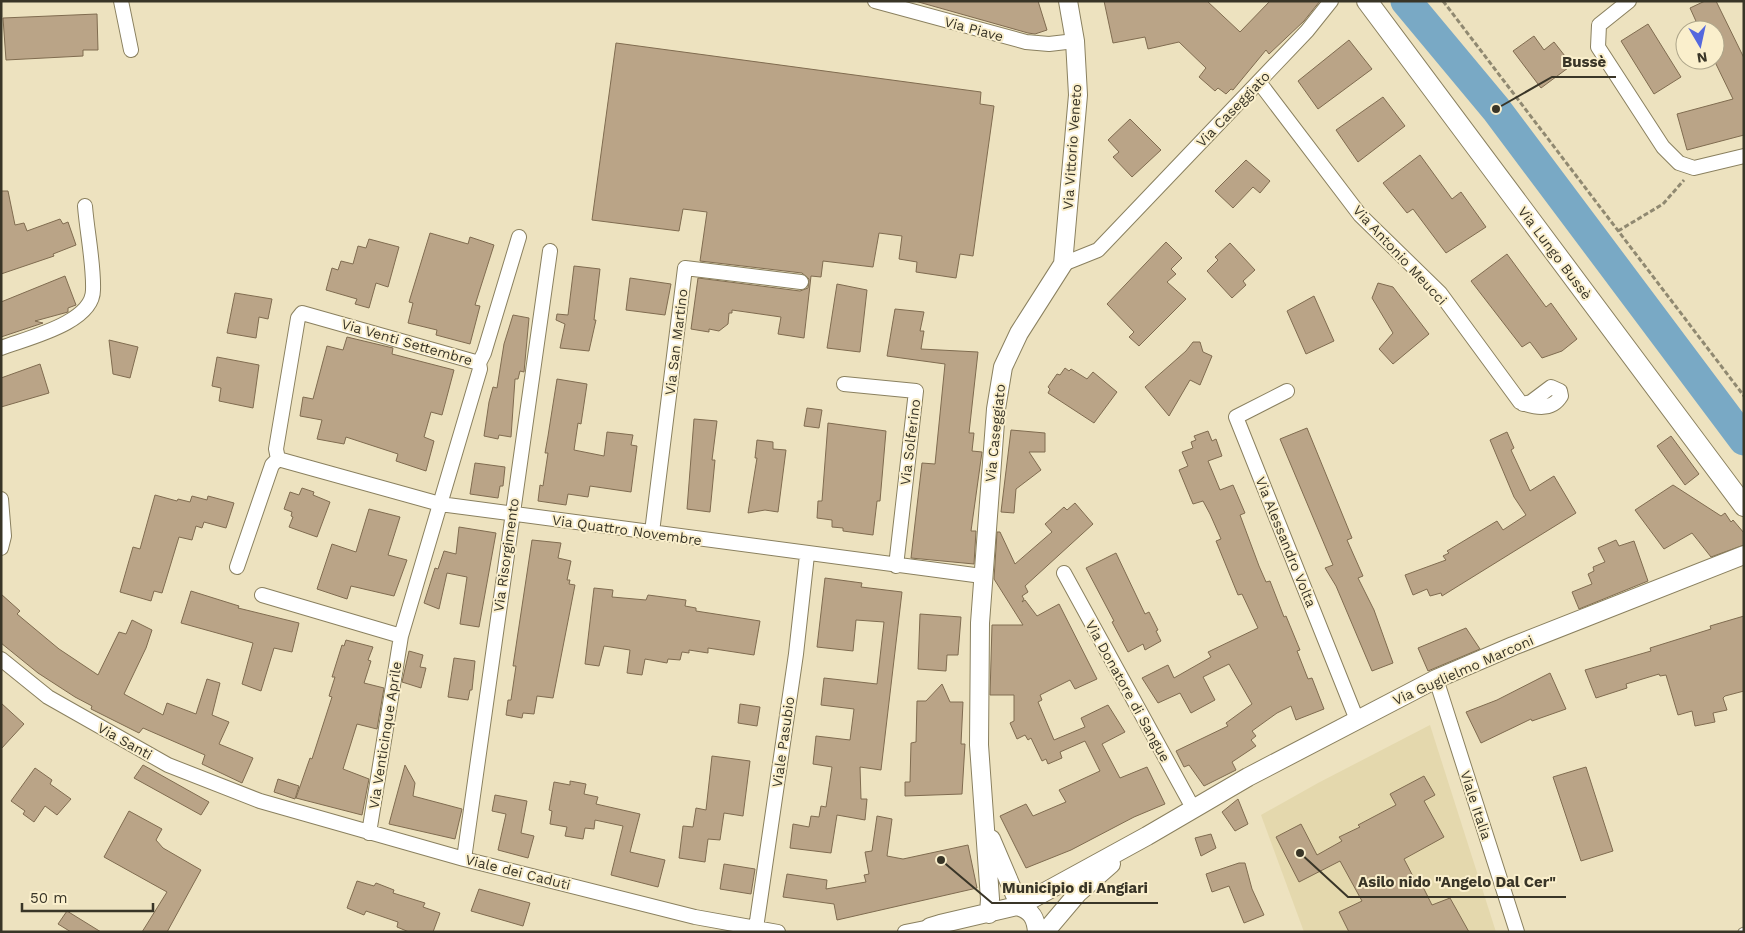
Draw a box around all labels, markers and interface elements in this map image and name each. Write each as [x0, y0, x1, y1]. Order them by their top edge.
street label: Via Piave [943, 13, 1005, 45]
north arrow [1675, 20, 1725, 70]
callout: Bussè [1552, 47, 1616, 77]
text: N [1696, 49, 1708, 67]
text: Bussè [1562, 53, 1606, 71]
street label: Via Caseggiato [1193, 68, 1273, 150]
street label: Via Vittorio Veneto [1060, 84, 1084, 210]
street label: Via Antonio Meucci [1350, 202, 1450, 308]
street label: Via Lungo Bussè [1515, 203, 1595, 303]
street label: Via San Martino [662, 288, 690, 396]
street label: Via Venti Settembre [340, 316, 474, 368]
street label: Via Caseggiato [982, 383, 1008, 483]
street label: Via Solferino [897, 398, 923, 486]
street label: Via Alessandro Volta [1253, 474, 1320, 610]
street label: Via Risorgimento [490, 497, 522, 613]
street label: Via Quattro Novembre [551, 512, 703, 548]
street label: Via Donatore di Sangue [1082, 617, 1174, 765]
street label: Via Guglielmo Marconi [1390, 632, 1536, 708]
street label: Via Venticinque Aprile [365, 660, 405, 810]
street label: Viale Pasubio [769, 696, 797, 788]
street label: Via Santi [95, 719, 155, 763]
street label: Viale Italia [1457, 768, 1495, 842]
street label: Viale dei Caduti [464, 851, 572, 893]
callout: Asilo nido "Angelo Dal Cer" [1348, 867, 1566, 897]
callout: Municipio di Angiari [992, 873, 1158, 903]
text: Asilo nido "Angelo Dal Cer" [1358, 873, 1556, 891]
text: Municipio di Angiari [1002, 879, 1148, 897]
scale bar [22, 880, 154, 912]
text: 50 m [30, 889, 67, 907]

